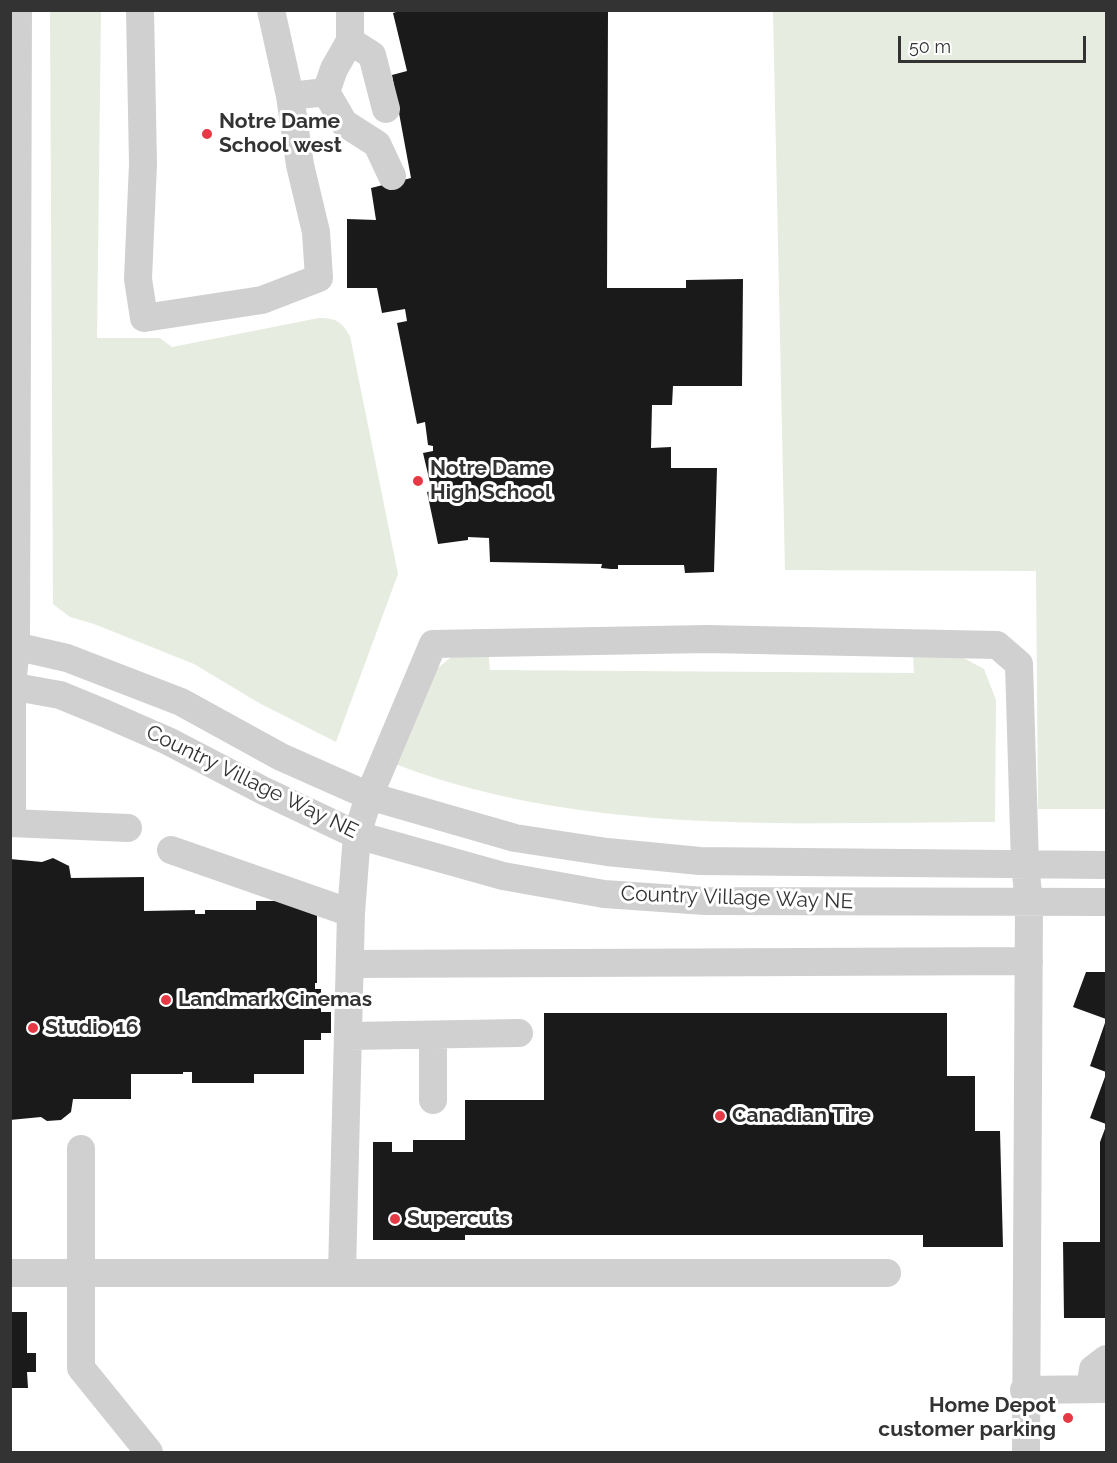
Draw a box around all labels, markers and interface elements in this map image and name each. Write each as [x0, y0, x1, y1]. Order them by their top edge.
scale bar [901, 24, 1088, 62]
text: 50 m [909, 36, 951, 57]
place label: Notre Dame School west [219, 109, 342, 159]
marker: Notre Dame School west [200, 127, 214, 141]
place label: Notre Dame High School [430, 456, 552, 506]
marker: Notre Dame High School [411, 474, 425, 488]
street label: Country Village Way NE [142, 720, 362, 844]
street label: Country Village Way NE [620, 881, 854, 915]
place label: Landmark Cinemas [178, 987, 372, 1013]
marker: Landmark Cinemas [159, 993, 173, 1007]
place label: Studio 16 [45, 1015, 138, 1041]
marker: Studio 16 [26, 1021, 40, 1035]
place label: Canadian Tire [732, 1103, 871, 1129]
marker: Canadian Tire [713, 1109, 727, 1123]
place label: Supercuts [407, 1206, 510, 1232]
marker: Supercuts [388, 1212, 402, 1226]
place label: Home Depot customer parking [878, 1393, 1056, 1443]
marker: Home Depot customer parking [1061, 1411, 1075, 1425]

